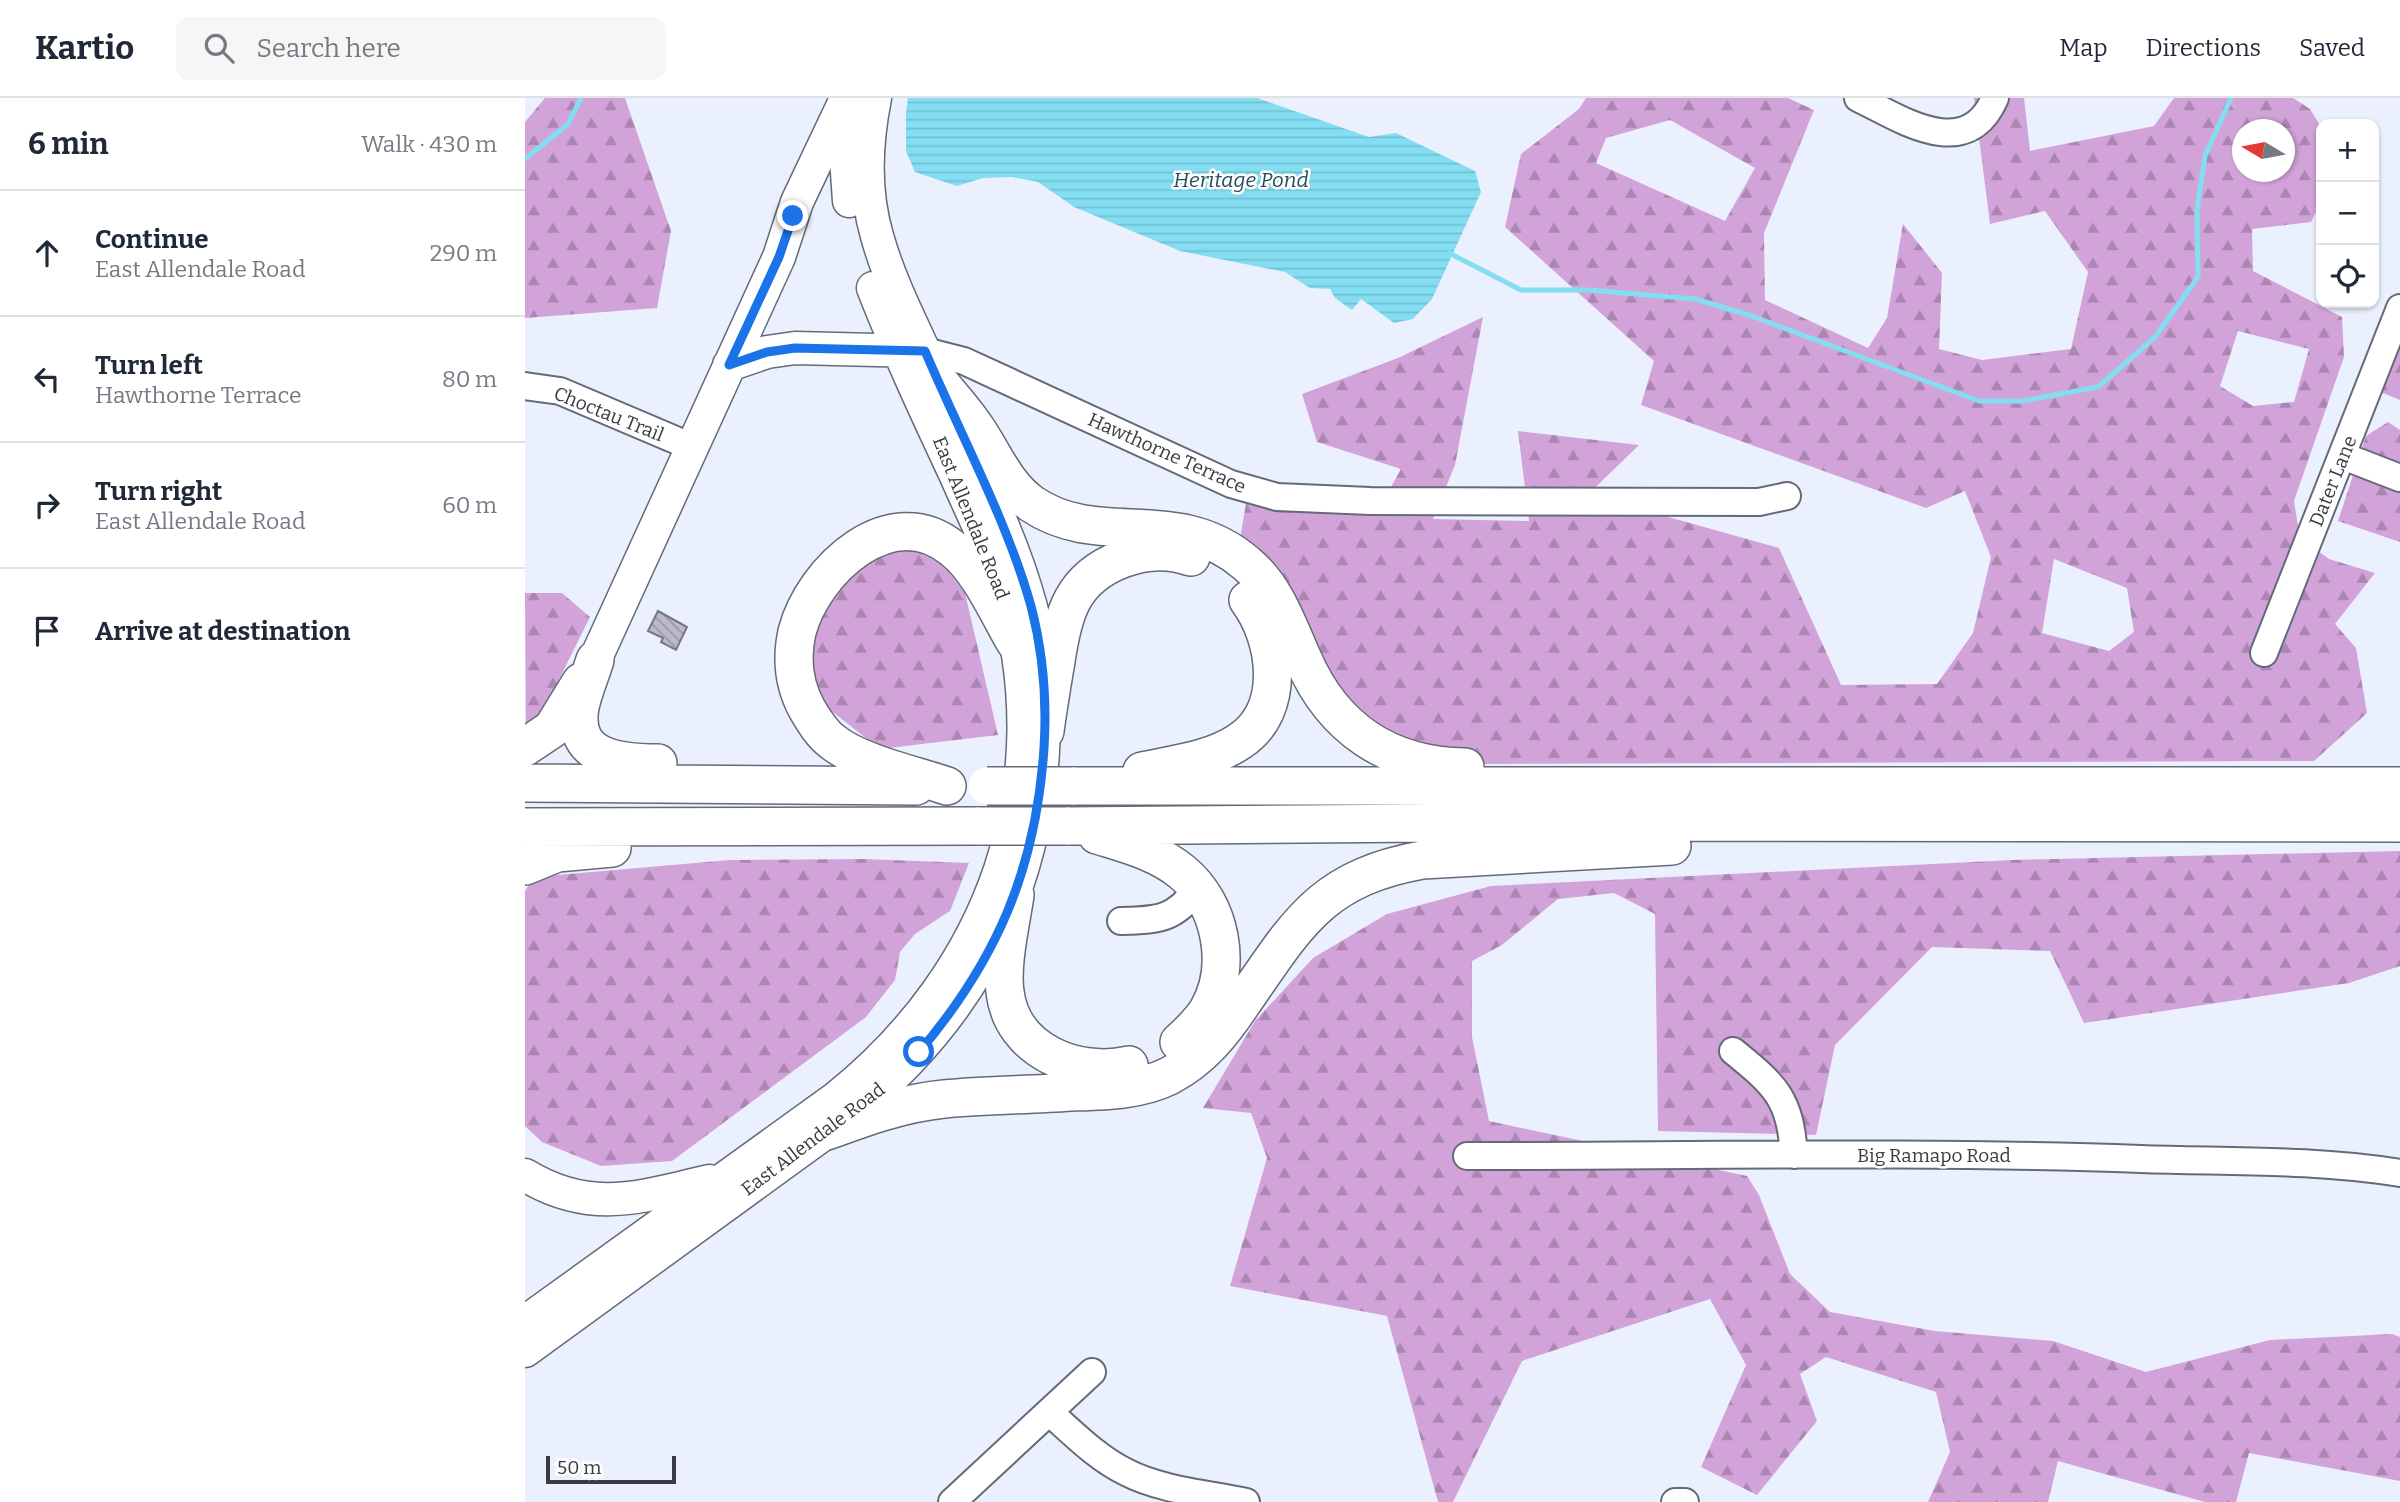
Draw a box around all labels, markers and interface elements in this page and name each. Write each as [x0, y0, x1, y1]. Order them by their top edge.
search box [176, 17, 666, 80]
text: Kartio [35, 28, 134, 68]
icon: search [200, 29, 238, 67]
text: Search here [256, 33, 401, 64]
text: Map [2059, 34, 2108, 62]
text: Directions [2146, 34, 2261, 62]
text: Saved [2299, 34, 2365, 62]
north arrow [2232, 119, 2295, 182]
map controls [2316, 119, 2379, 308]
button: + [2316, 119, 2379, 182]
text: 6 min [28, 126, 109, 162]
text: Walk · 430 m [361, 130, 497, 158]
water label: Heritage Pond [1173, 167, 1309, 193]
button: − [2316, 182, 2379, 245]
route end [777, 200, 808, 231]
text: Continue [95, 224, 209, 255]
icon: ahead [28, 234, 66, 272]
text: 290 m [430, 239, 497, 267]
button: locate [2316, 245, 2379, 308]
text: East Allendale Road [95, 255, 306, 283]
text: Turn left [95, 350, 203, 381]
icon: left [28, 360, 66, 398]
text: 80 m [442, 365, 497, 393]
text: Hawthorne Terrace [95, 381, 302, 409]
street label: Choctau Trail [551, 381, 667, 447]
street label: Hawthorne Terrace [1084, 408, 1250, 498]
street label: Dater Lane [2304, 432, 2362, 530]
street label: East Allendale Road [928, 433, 1014, 603]
text: Turn right [95, 476, 222, 507]
icon: right [28, 486, 66, 524]
text: 60 m [442, 491, 497, 519]
text: East Allendale Road [95, 507, 306, 535]
icon: arrive [28, 612, 66, 650]
text: Arrive at destination [95, 616, 350, 647]
route start [903, 1036, 934, 1067]
street label: East Allendale Road [737, 1077, 889, 1201]
street label: Big Ramapo Road [1857, 1144, 2011, 1167]
scale bar [546, 1453, 675, 1485]
text: 50 m [557, 1456, 601, 1479]

